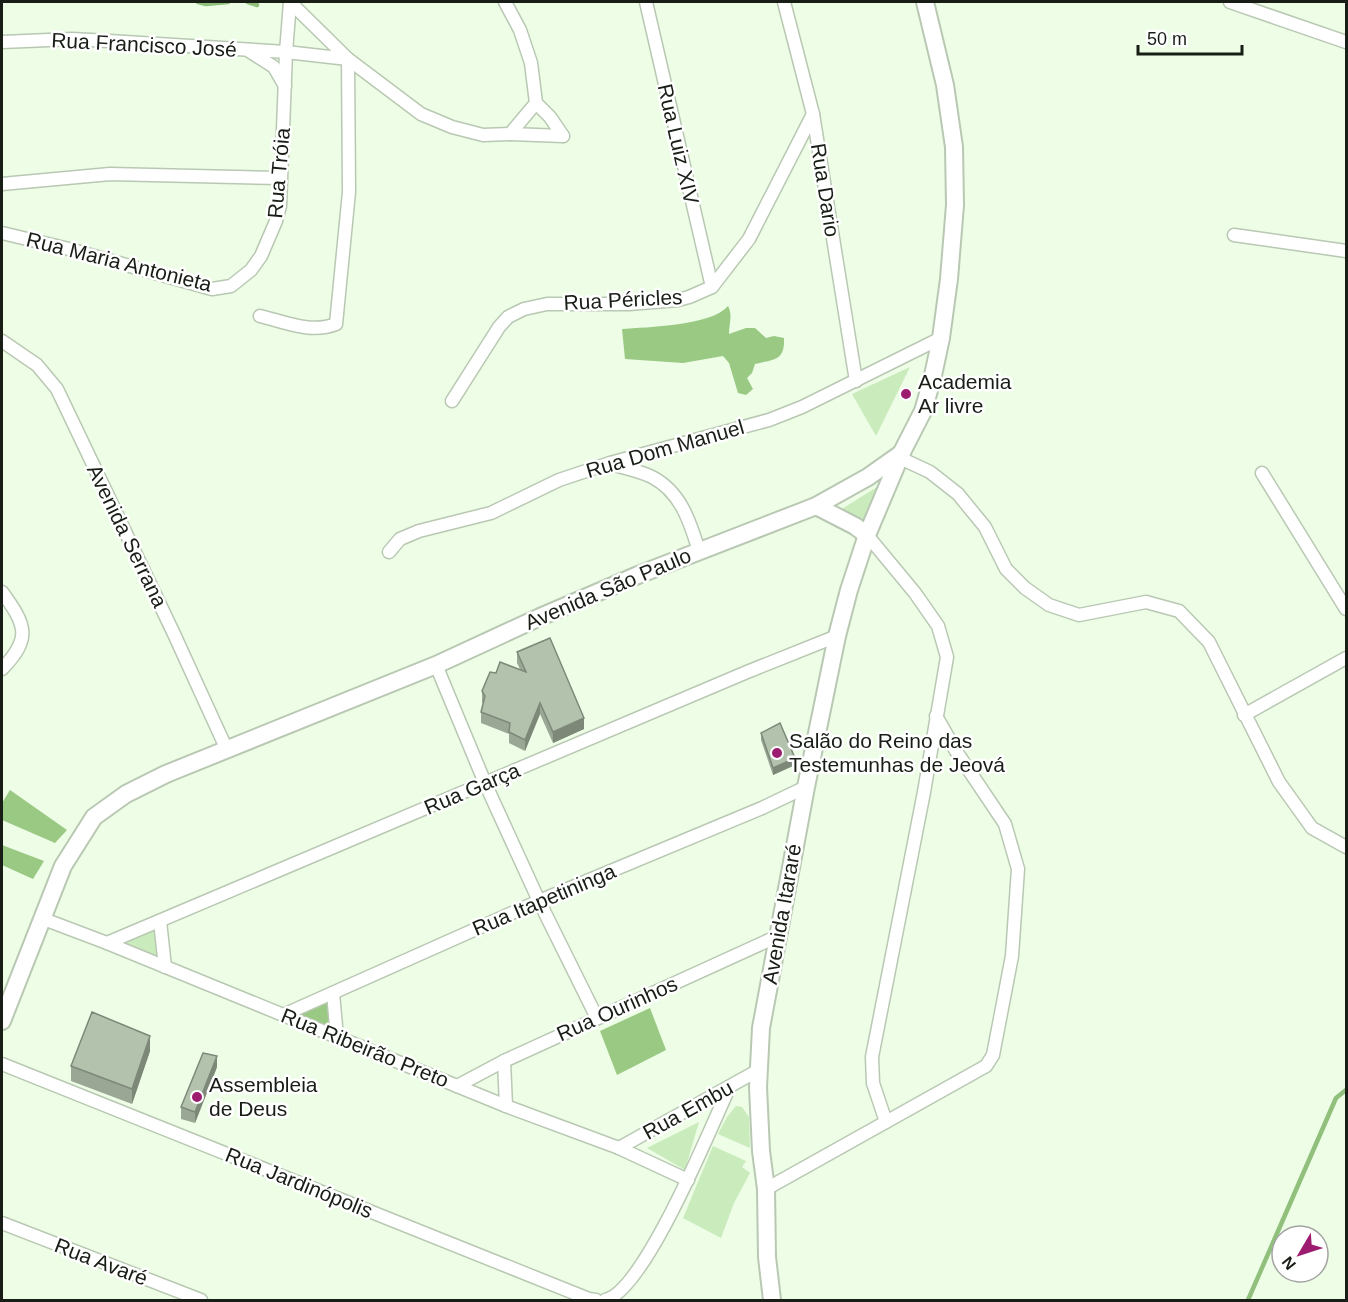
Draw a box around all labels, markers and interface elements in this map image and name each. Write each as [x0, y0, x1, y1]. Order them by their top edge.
scale bar [1138, 18, 1242, 56]
street label: Rua Francisco José [51, 28, 237, 61]
text: 50 m [1147, 29, 1187, 49]
street label: Rua Luiz XIV [653, 82, 703, 206]
street label: Rua Tróia [263, 126, 294, 219]
street label: Rua Dario [807, 141, 844, 238]
street label: Rua Maria Antonieta [24, 227, 215, 296]
street label: Rua Péricles [563, 285, 683, 314]
place label: Academia Ar livre [918, 370, 1012, 417]
marker: Academia Ar livre [899, 387, 913, 401]
street label: Rua Dom Manuel [583, 415, 747, 482]
street label: Avenida Serrana [83, 461, 172, 611]
street label: Avenida São Paulo [521, 543, 694, 634]
place label: Salão do Reino das Testemunhas de Jeová [789, 729, 1005, 776]
marker: Salão do Reino das Testemunhas de Jeová [770, 746, 784, 760]
street label: Rua Garça [421, 758, 523, 819]
street label: Avenida Itararé [758, 842, 805, 986]
street label: Rua Itapetininga [469, 859, 619, 940]
street label: Rua Ourinhos [553, 972, 681, 1045]
street label: Rua Ribeirão Preto [278, 1003, 452, 1092]
place label: Assembleia de Deus [209, 1073, 318, 1120]
street label: Rua Embu [639, 1075, 737, 1144]
marker: Assembleia de Deus [190, 1090, 204, 1104]
street label: Rua Jardinópolis [222, 1143, 376, 1223]
north arrow [1270, 1224, 1330, 1284]
street label: Rua Avaré [51, 1233, 151, 1290]
text: N [1278, 1253, 1299, 1273]

